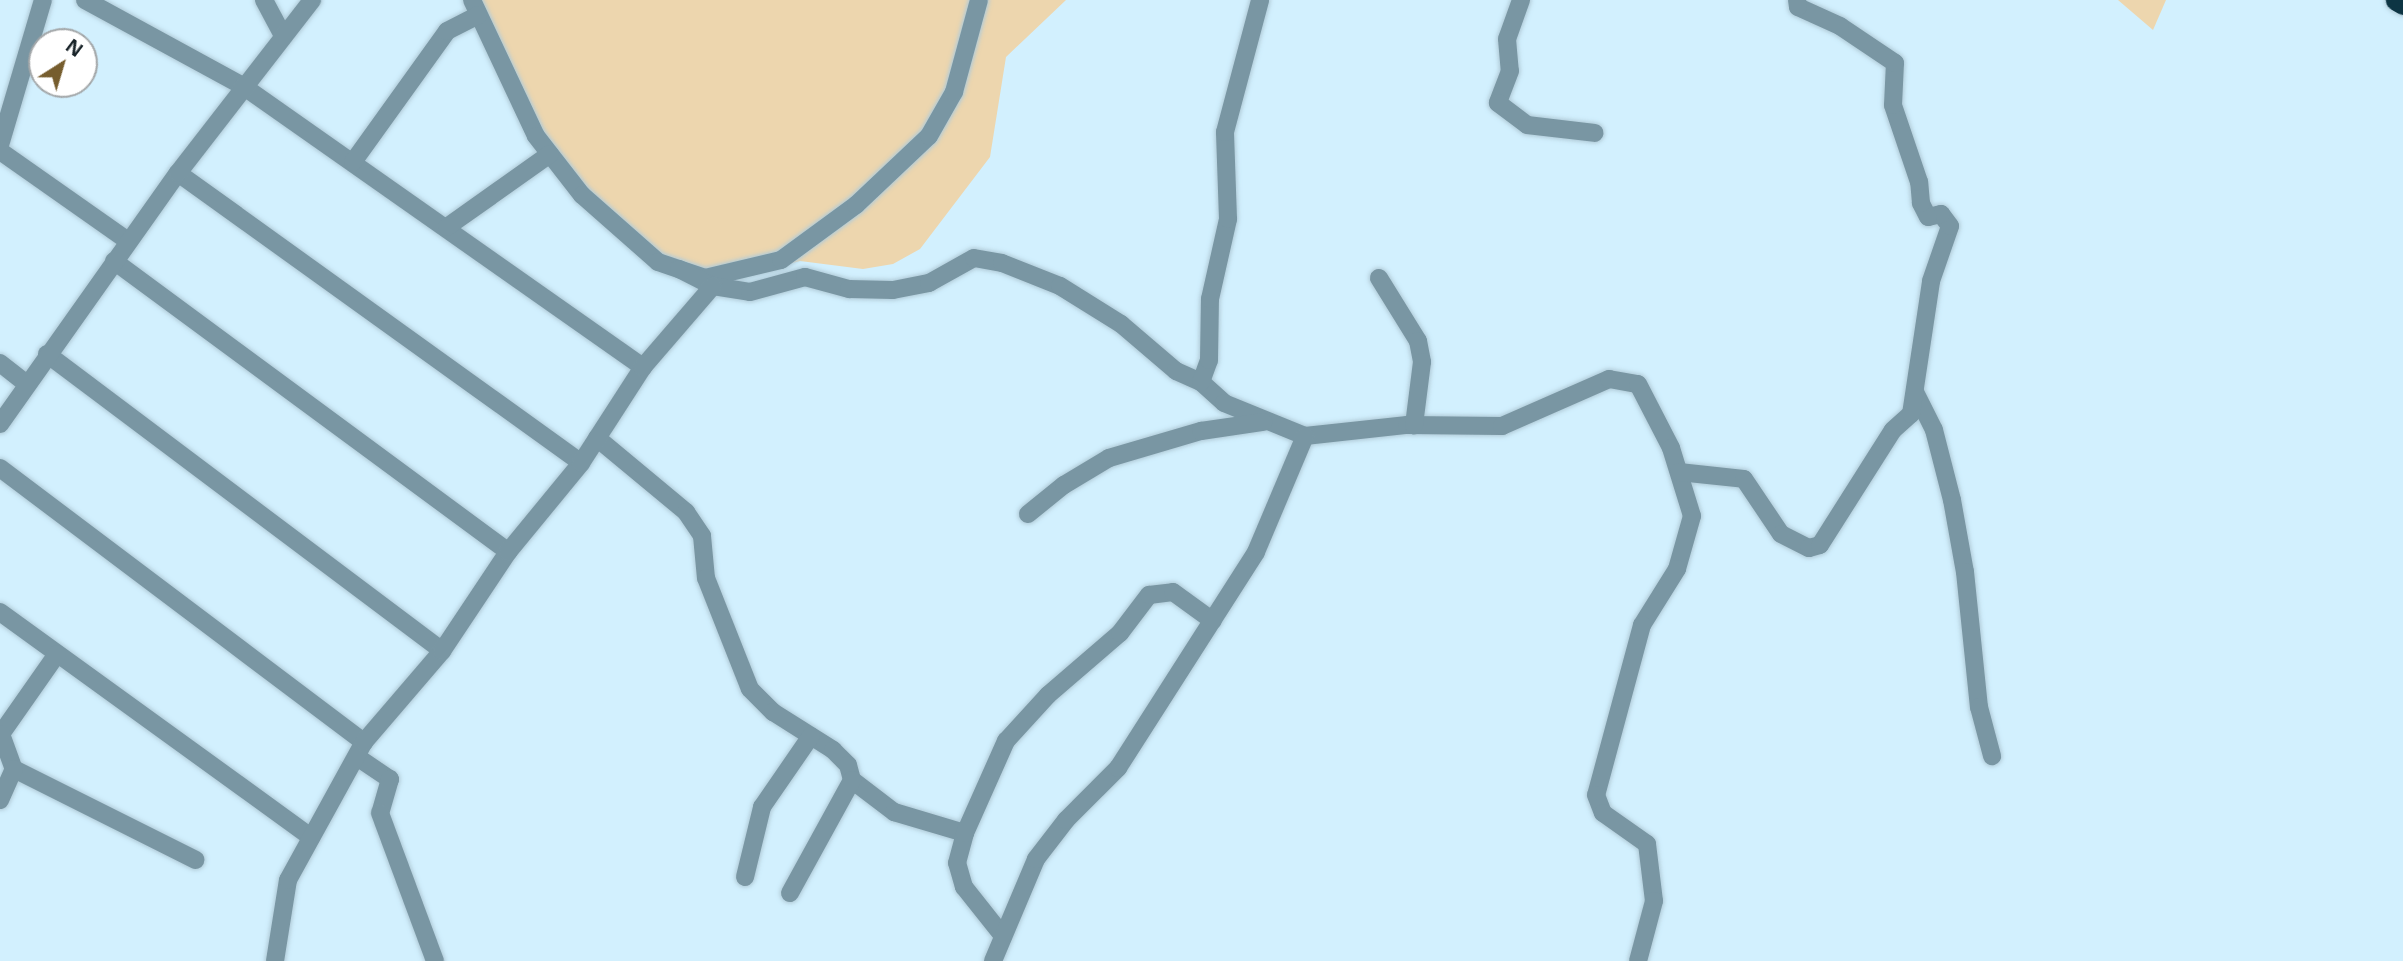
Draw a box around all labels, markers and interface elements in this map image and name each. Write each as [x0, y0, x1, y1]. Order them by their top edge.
north arrow [28, 28, 98, 98]
text: N [60, 33, 88, 63]

